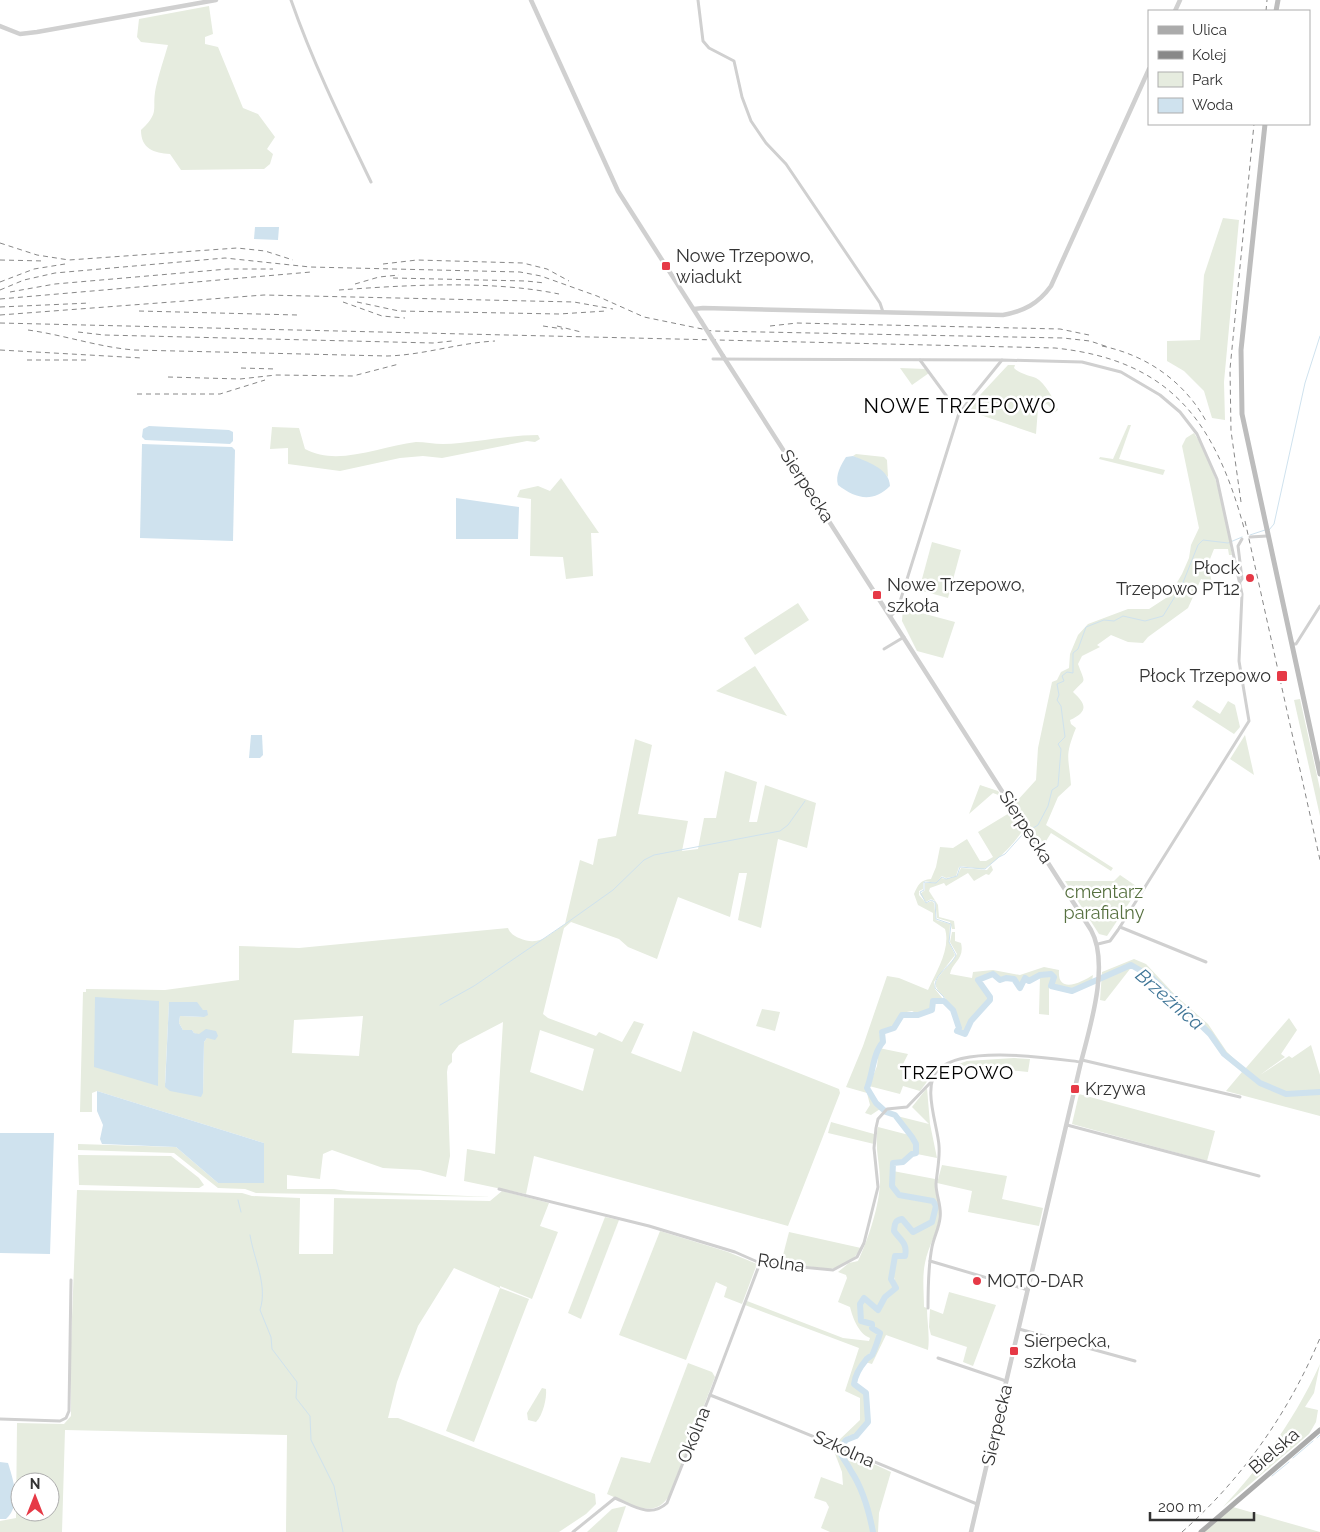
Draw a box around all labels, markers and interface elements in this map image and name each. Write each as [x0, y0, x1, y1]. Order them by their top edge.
legend [1148, 10, 1310, 125]
text: Ulica [1192, 21, 1227, 39]
text: Kolej [1192, 46, 1226, 64]
text: Park [1192, 71, 1223, 89]
text: Woda [1192, 96, 1233, 114]
place label: Nowe Trzepowo, wiadukt [676, 245, 814, 287]
marker: Nowe Trzepowo, wiadukt [660, 260, 672, 272]
district label: NOWE TRZEPOWO [864, 394, 1056, 418]
street label: Sierpecka [776, 445, 839, 526]
place label: Płock Trzepowo PT12 [1116, 557, 1240, 599]
marker: Płock Trzepowo PT12 [1244, 572, 1256, 584]
place label: Nowe Trzepowo, szkoła [887, 574, 1025, 616]
marker: Nowe Trzepowo, szkoła [871, 589, 883, 601]
place label: Płock Trzepowo [1139, 665, 1271, 686]
marker: Płock Trzepowo [1275, 669, 1289, 683]
street label: Sierpecka [995, 786, 1058, 867]
park label: cmentarz parafialny [1064, 881, 1145, 923]
water label: Brzeźnica [1132, 964, 1208, 1034]
district label: TRZEPOWO [900, 1061, 1014, 1083]
place label: Krzywa [1085, 1078, 1146, 1099]
marker: Krzywa [1069, 1083, 1081, 1095]
street label: Rolna [756, 1249, 806, 1276]
place label: MOTO-DAR [987, 1270, 1084, 1291]
marker: MOTO-DAR [971, 1275, 983, 1287]
place label: Sierpecka, szkoła [1024, 1330, 1111, 1372]
marker: Sierpecka, szkoła [1008, 1345, 1020, 1357]
street label: Sierpecka [977, 1382, 1016, 1467]
street label: Okólna [673, 1404, 714, 1466]
street label: Bielska [1244, 1423, 1303, 1478]
street label: Szkolna [810, 1426, 878, 1471]
north arrow [10, 1472, 60, 1522]
text: N [30, 1476, 40, 1492]
scale bar [1150, 1490, 1254, 1522]
text: 200 m [1158, 1498, 1202, 1516]

